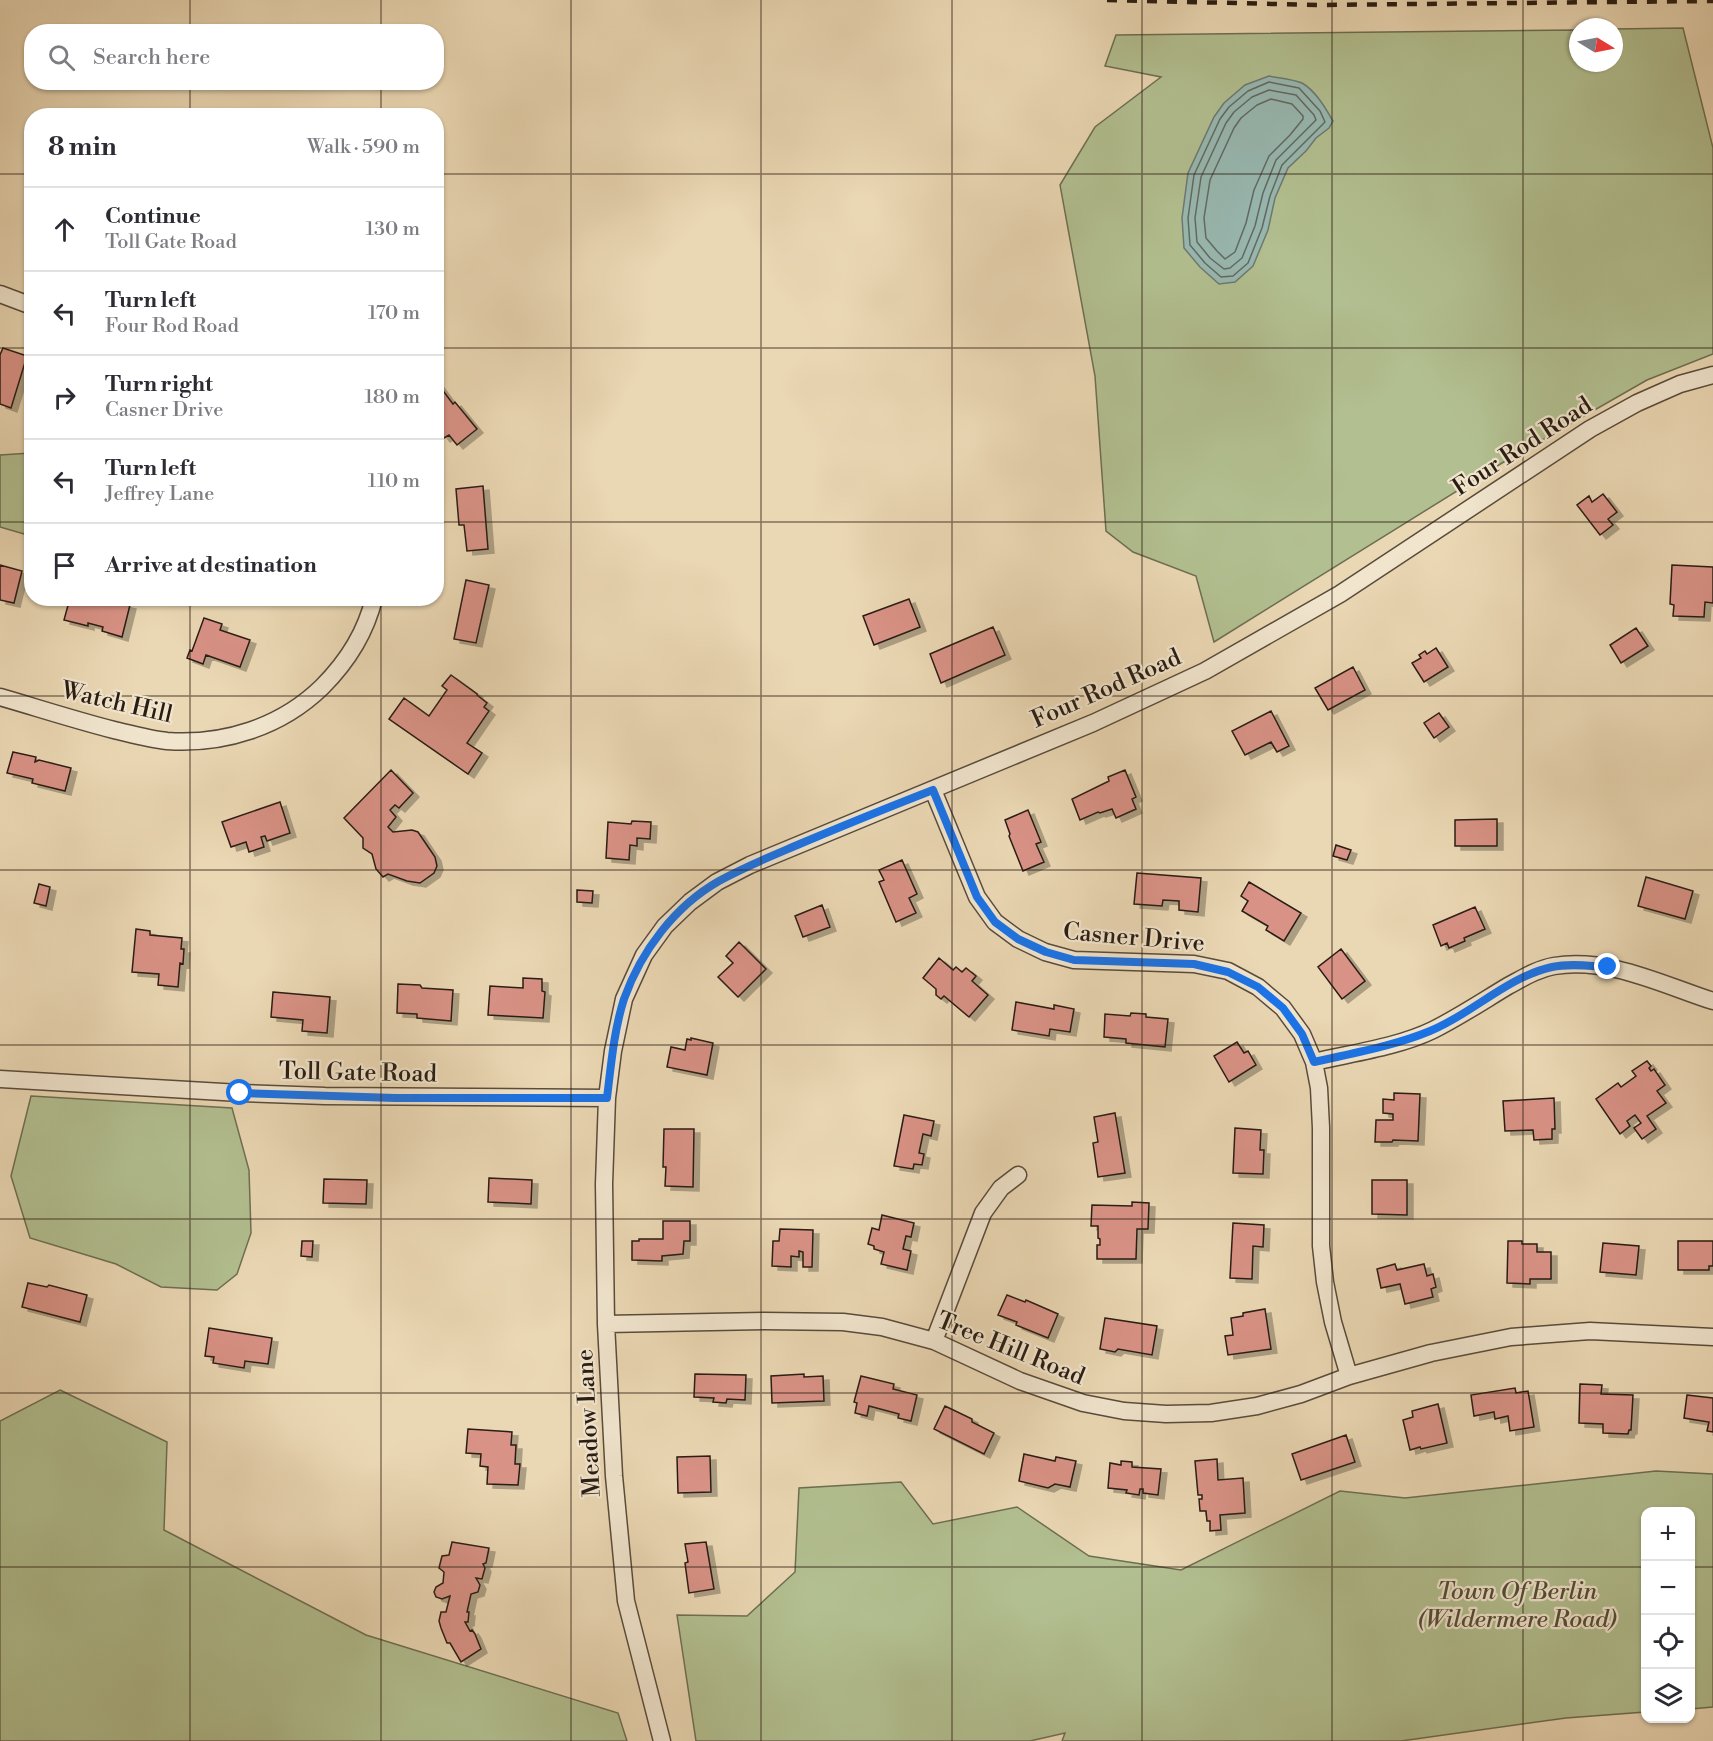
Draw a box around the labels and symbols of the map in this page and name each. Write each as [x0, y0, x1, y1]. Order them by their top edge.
north arrow [1569, 18, 1623, 72]
street label: Four Rod Road [1447, 390, 1598, 503]
street label: Four Rod Road [1027, 642, 1186, 735]
street label: Watch Hill [57, 675, 175, 730]
street label: Casner Drive [1062, 917, 1206, 959]
route end [1594, 953, 1620, 979]
street label: Toll Gate Road [279, 1057, 438, 1089]
route start [226, 1079, 252, 1105]
street label: Tree Hill Road [932, 1306, 1089, 1392]
street label: Meadow Lane [570, 1348, 608, 1498]
park label: Town Of Berlin (Wildermere Road) [1418, 1577, 1617, 1635]

